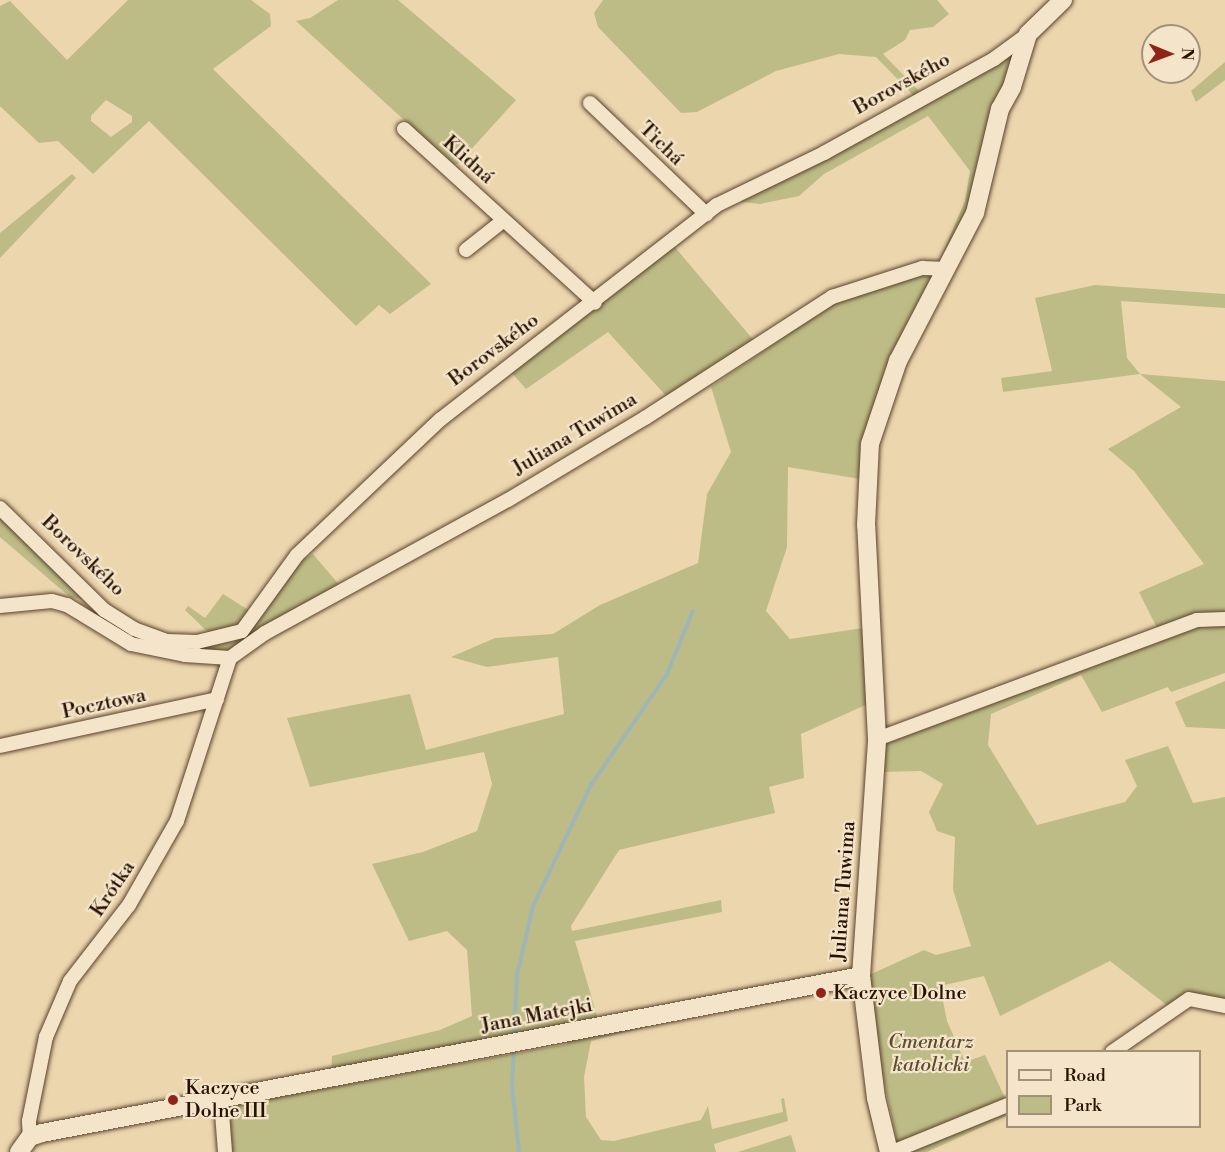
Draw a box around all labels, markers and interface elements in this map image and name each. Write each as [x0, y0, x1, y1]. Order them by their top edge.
north arrow [1141, 24, 1201, 84]
street label: Borovského [849, 48, 955, 120]
text: N [1177, 48, 1197, 61]
street label: Tichá [634, 117, 688, 171]
street label: Klidná [437, 131, 499, 189]
street label: Borovského [444, 308, 544, 392]
street label: Juliana Tuwima [509, 388, 641, 480]
street label: Borovského [36, 510, 130, 602]
street label: Pocztowa [60, 683, 148, 725]
street label: Juliana Tuwima [827, 820, 861, 962]
street label: Krótka [86, 856, 140, 922]
place label: Kaczyce Dolne [833, 981, 966, 1005]
marker: Kaczyce Dolne [814, 986, 828, 1000]
street label: Jana Matejki [479, 993, 595, 1039]
park label: Cmentarz katolicki [888, 1031, 974, 1078]
legend [1006, 1050, 1201, 1128]
text: Road [1064, 1064, 1106, 1087]
place label: Kaczyce Dolne III [185, 1076, 267, 1123]
marker: Kaczyce Dolne III [166, 1093, 180, 1107]
text: Park [1064, 1094, 1101, 1117]

